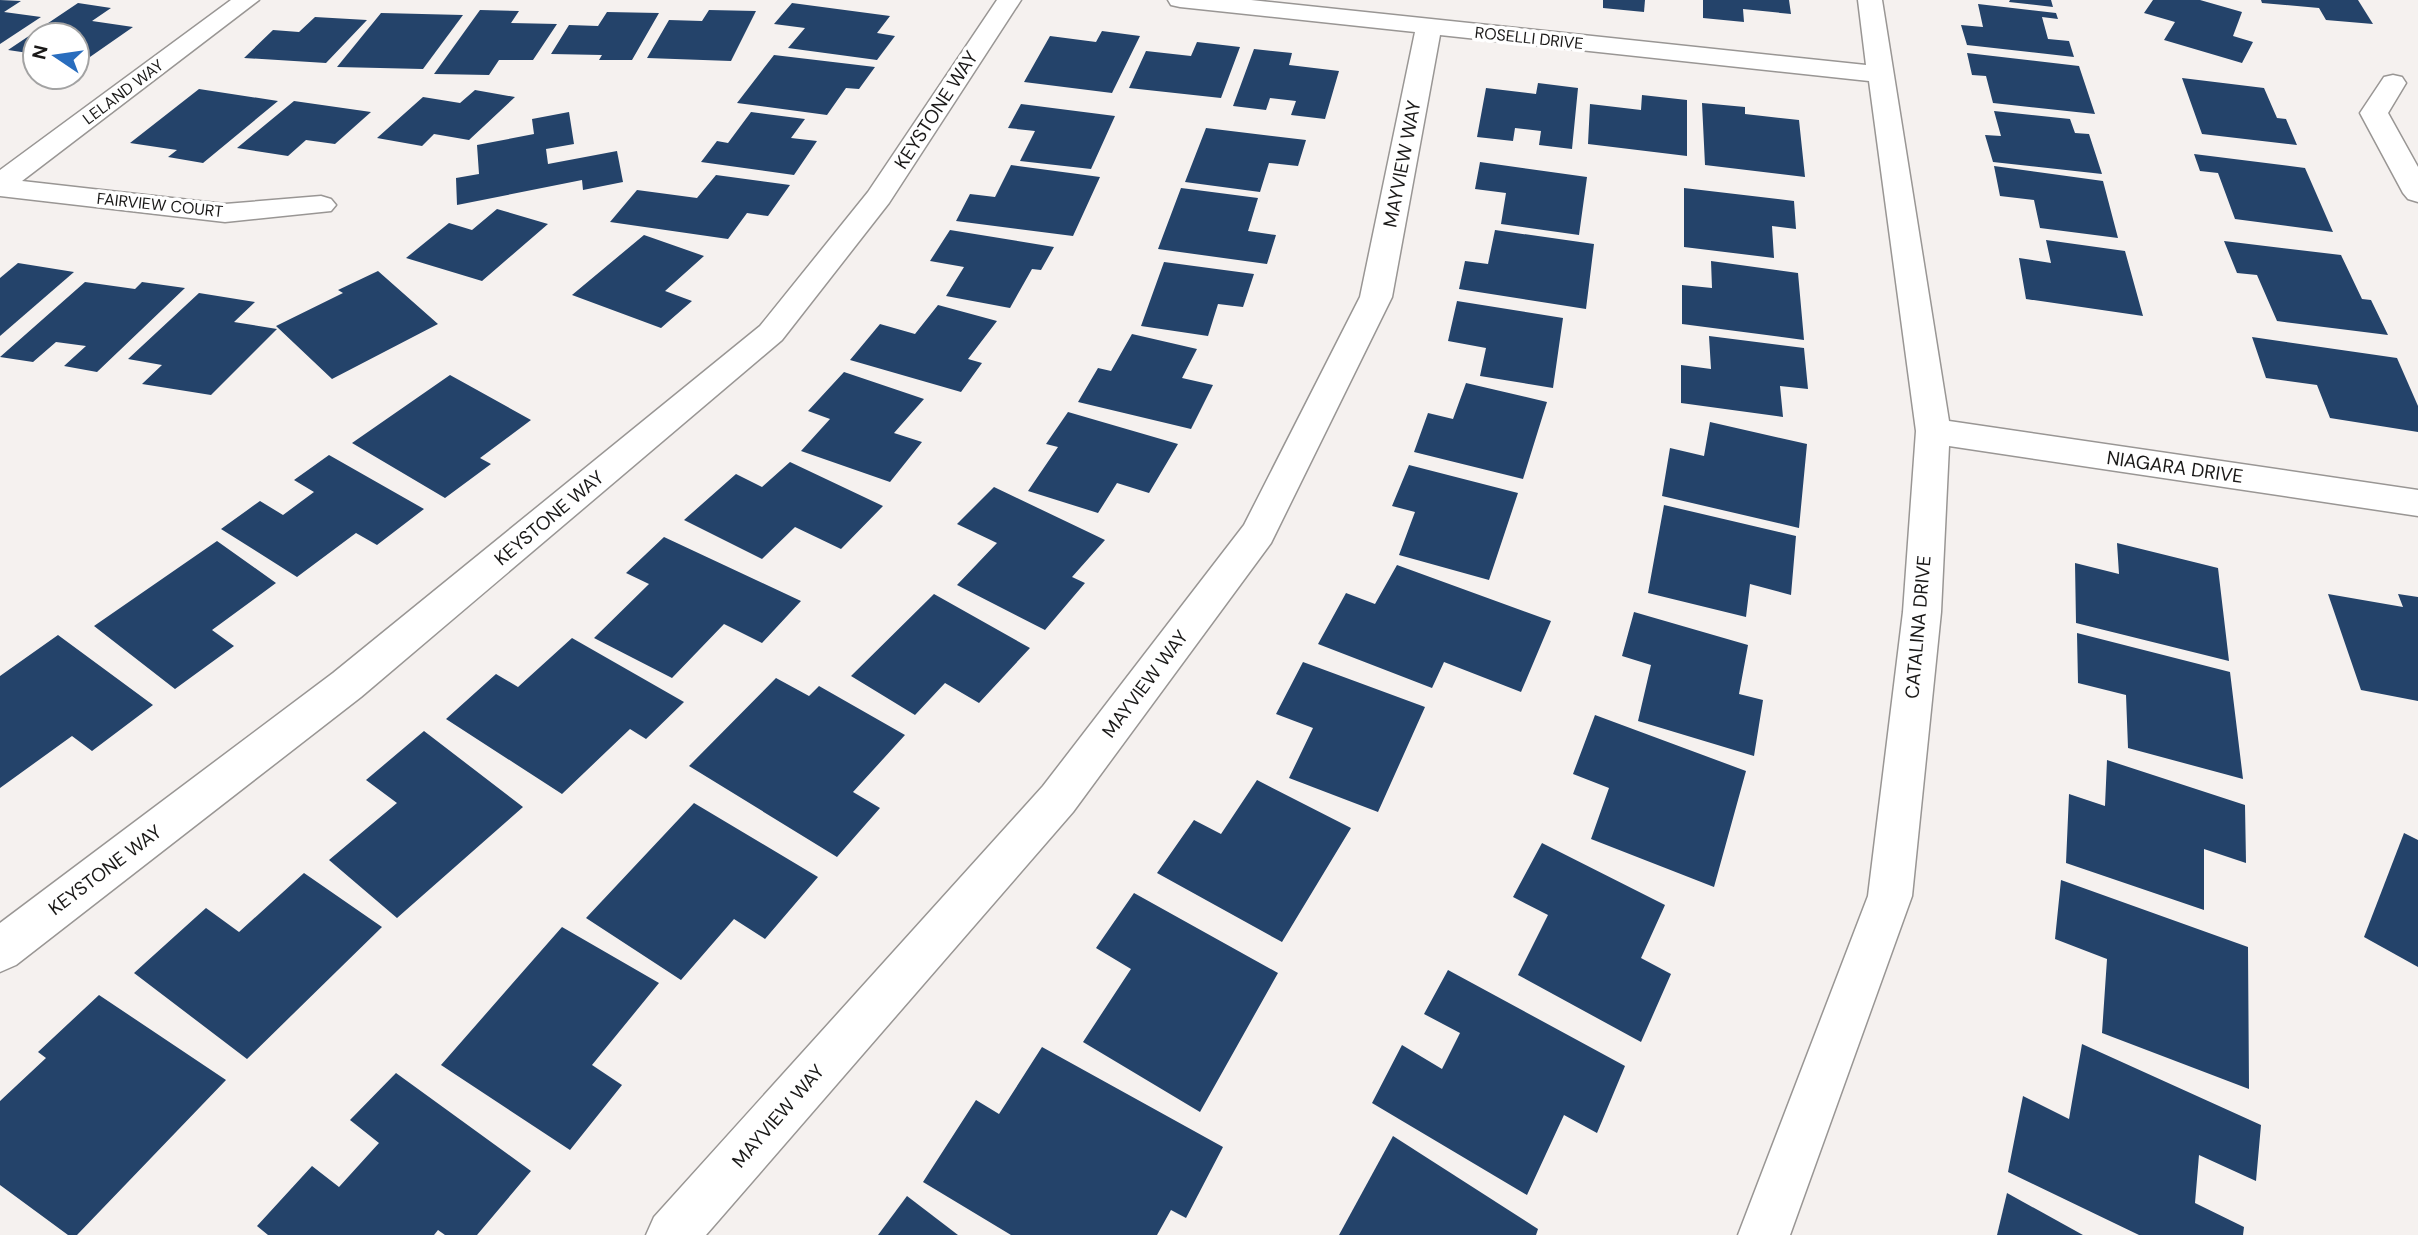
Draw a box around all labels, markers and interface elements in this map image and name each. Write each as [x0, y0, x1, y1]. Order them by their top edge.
north arrow [21, 21, 91, 91]
street label: ROSELLI DRIVE [1474, 22, 1584, 54]
text: N [26, 43, 54, 62]
street label: KEYSTONE WAY [889, 46, 983, 174]
street label: LELAND WAY [78, 55, 168, 129]
street label: MAYVIEW WAY [1377, 98, 1427, 230]
street label: FAIRVIEW COURT [96, 188, 224, 222]
street label: NIAGARA DRIVE [2105, 445, 2245, 489]
street label: KEYSTONE WAY [489, 465, 609, 571]
street label: CATALINA DRIVE [1899, 554, 1937, 700]
street label: MAYVIEW WAY [1096, 625, 1194, 743]
street label: KEYSTONE WAY [43, 819, 167, 921]
street label: MAYVIEW WAY [726, 1059, 830, 1173]

